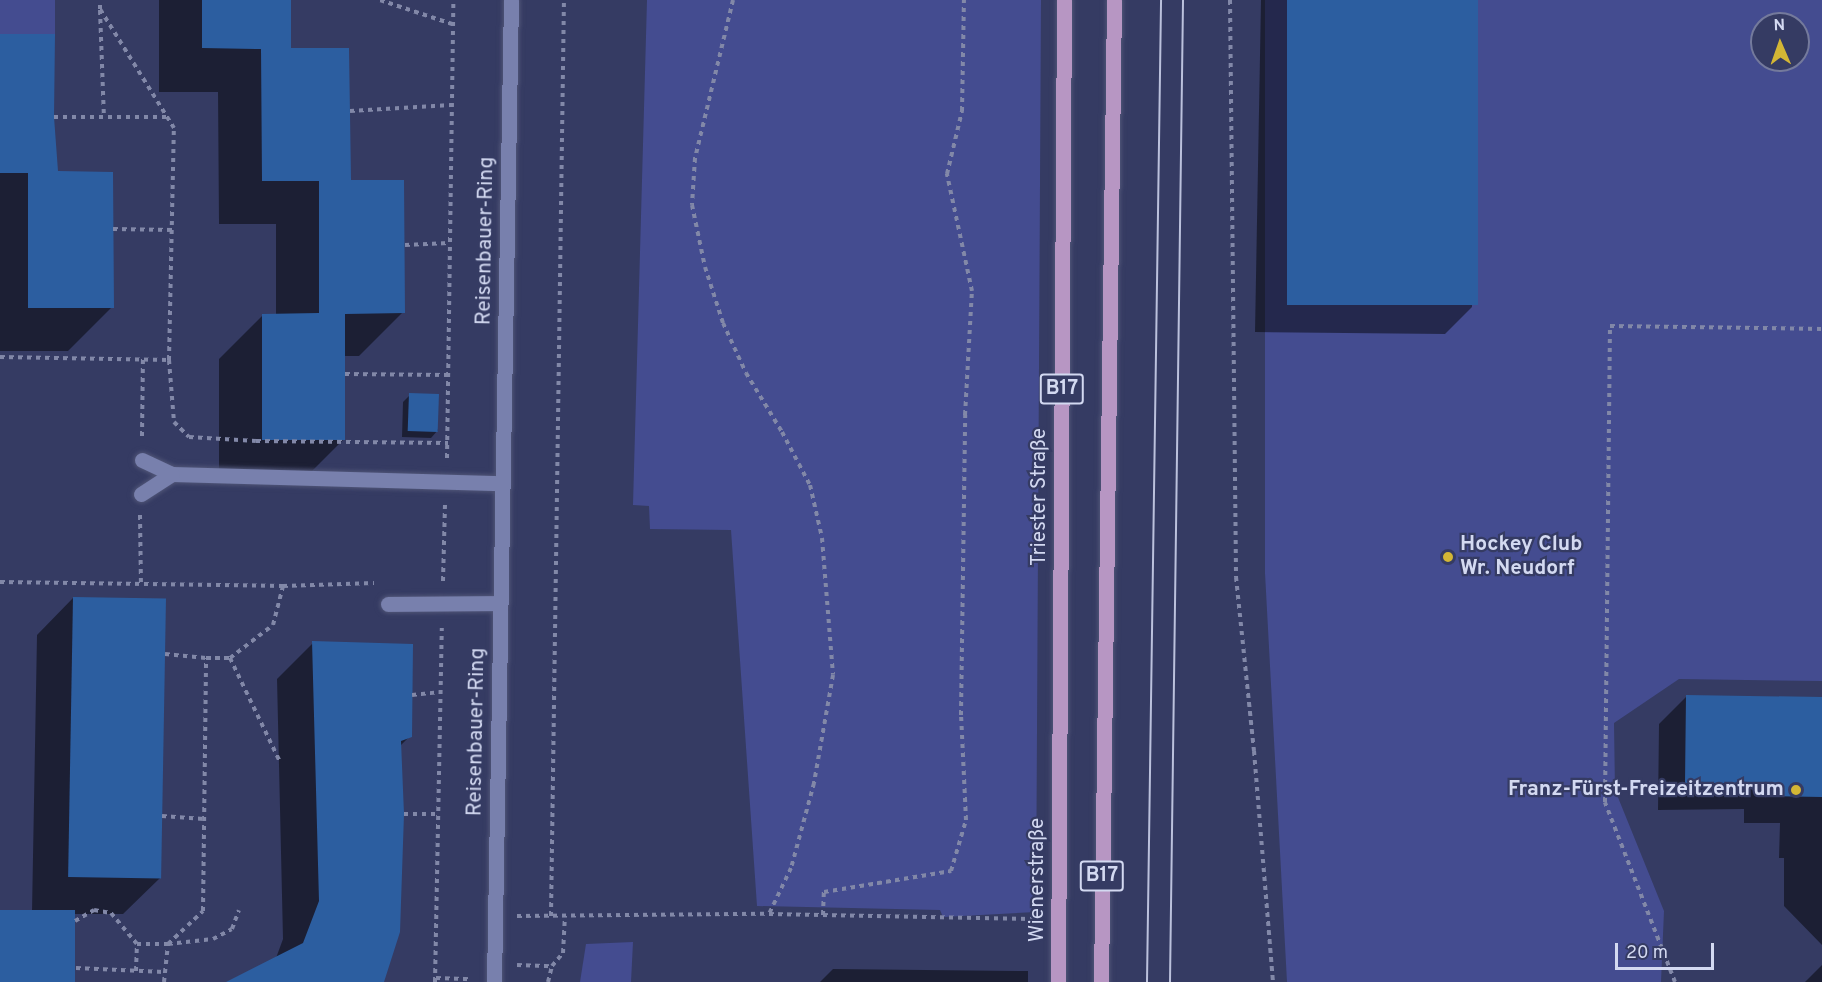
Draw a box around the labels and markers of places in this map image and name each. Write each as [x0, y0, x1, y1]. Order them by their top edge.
place label: Hockey Club Wr. Neudorf [1460, 532, 1582, 582]
marker: Hockey Club Wr. Neudorf [1441, 550, 1455, 564]
place label: Franz-Fürst-Freizeitzentrum [1508, 777, 1784, 803]
marker: Franz-Fürst-Freizeitzentrum [1789, 783, 1803, 797]

